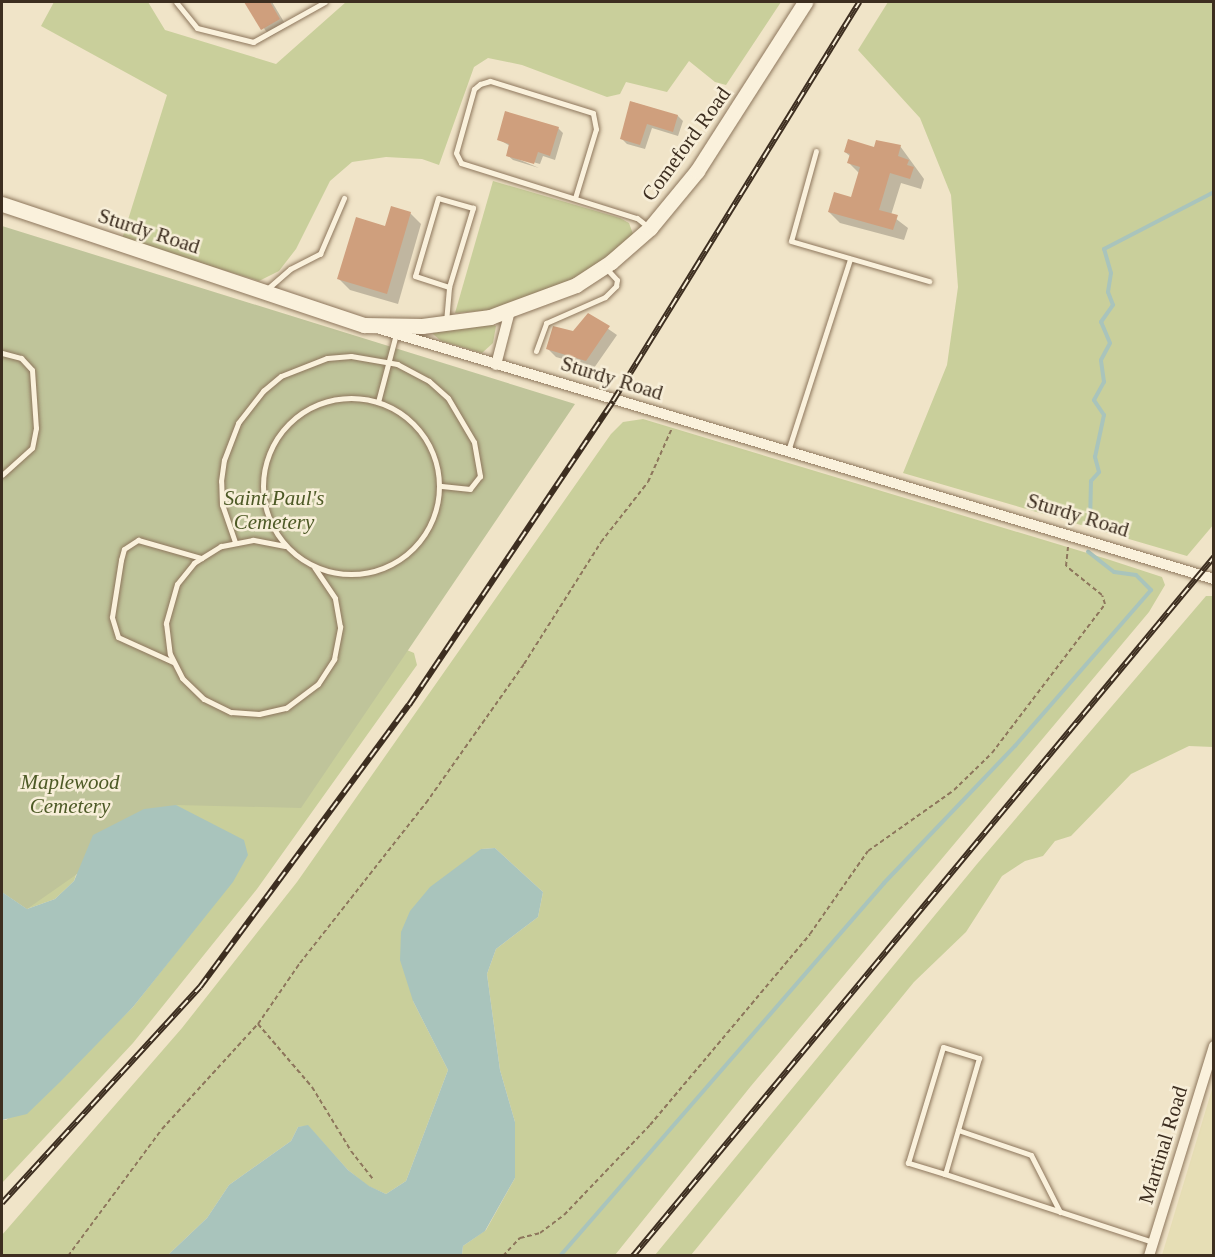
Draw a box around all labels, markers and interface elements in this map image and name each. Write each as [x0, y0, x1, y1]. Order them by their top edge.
street label: Comeford Road [636, 82, 736, 206]
street label: Sturdy Road [95, 203, 203, 259]
street label: Sturdy Road [558, 351, 666, 405]
park label: Saint Paul's Cemetery [224, 485, 324, 535]
street label: Sturdy Road [1024, 488, 1132, 542]
park label: Maplewood Cemetery [20, 769, 120, 819]
street label: Martinal Road [1133, 1083, 1193, 1207]

